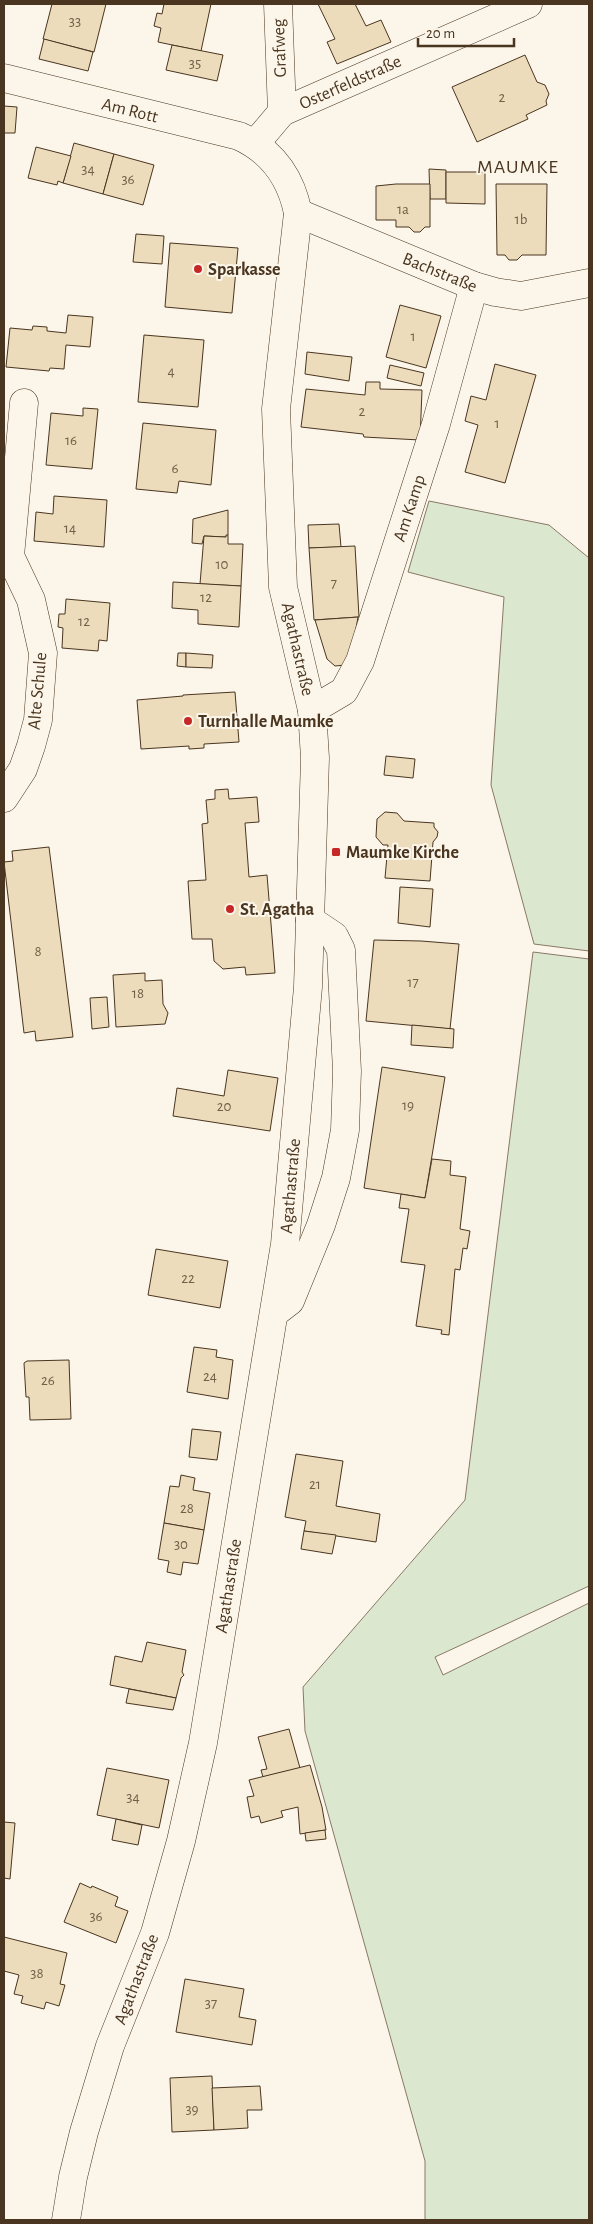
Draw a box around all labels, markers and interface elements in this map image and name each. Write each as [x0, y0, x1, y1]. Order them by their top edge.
house number: 33 [69, 14, 81, 29]
scale bar [418, 15, 514, 47]
street label: Grafweg [270, 18, 290, 78]
text: 20 m [426, 26, 455, 41]
street label: Osterfeldstraße [297, 52, 404, 113]
house number: 35 [189, 56, 201, 71]
house number: 2 [499, 90, 506, 105]
street label: Am Rott [100, 95, 160, 127]
district label: MAUMKE [477, 157, 559, 177]
house number: 34 [81, 162, 95, 177]
house number: 36 [121, 172, 135, 187]
house number: 1a [397, 202, 409, 217]
house number: 1b [515, 212, 528, 227]
street label: Bachstraße [400, 250, 480, 296]
place label: Sparkasse [208, 261, 281, 279]
marker: Sparkasse [192, 263, 204, 275]
house number: 1 [410, 329, 416, 344]
house number: 4 [167, 364, 175, 379]
house number: 2 [359, 404, 366, 419]
house number: 1 [494, 416, 500, 431]
house number: 16 [65, 433, 77, 448]
house number: 6 [171, 461, 179, 476]
street label: Am Kamp [391, 473, 429, 544]
house number: 14 [64, 521, 76, 536]
house number: 10 [215, 557, 229, 572]
house number: 7 [331, 576, 337, 591]
house number: 12 [200, 590, 212, 605]
street label: Agathastraße [278, 601, 317, 698]
house number: 12 [78, 614, 90, 629]
street label: Alte Schule [26, 651, 50, 731]
place label: Turnhalle Maumke [198, 713, 334, 731]
marker: Turnhalle Maumke [182, 715, 194, 727]
place label: Maumke Kirche [346, 844, 459, 862]
marker: Maumke Kirche [330, 846, 342, 858]
place label: St. Agatha [240, 901, 315, 919]
marker: St. Agatha [224, 903, 236, 915]
house number: 8 [34, 944, 42, 959]
house number: 17 [407, 975, 419, 990]
house number: 18 [132, 986, 144, 1001]
house number: 19 [402, 1098, 414, 1113]
house number: 20 [217, 1099, 231, 1114]
street label: Agathastraße [278, 1138, 304, 1234]
house number: 22 [181, 1271, 195, 1286]
house number: 24 [203, 1369, 217, 1384]
house number: 26 [41, 1373, 55, 1388]
house number: 21 [309, 1477, 321, 1492]
house number: 28 [180, 1501, 194, 1516]
house number: 30 [174, 1537, 188, 1552]
street label: Agathastraße [213, 1538, 245, 1635]
house number: 34 [126, 1790, 140, 1805]
house number: 36 [89, 1909, 103, 1924]
street label: Agathastraße [111, 1932, 162, 2027]
house number: 38 [30, 1966, 44, 1981]
house number: 37 [205, 1996, 217, 2011]
house number: 39 [185, 2102, 199, 2117]

